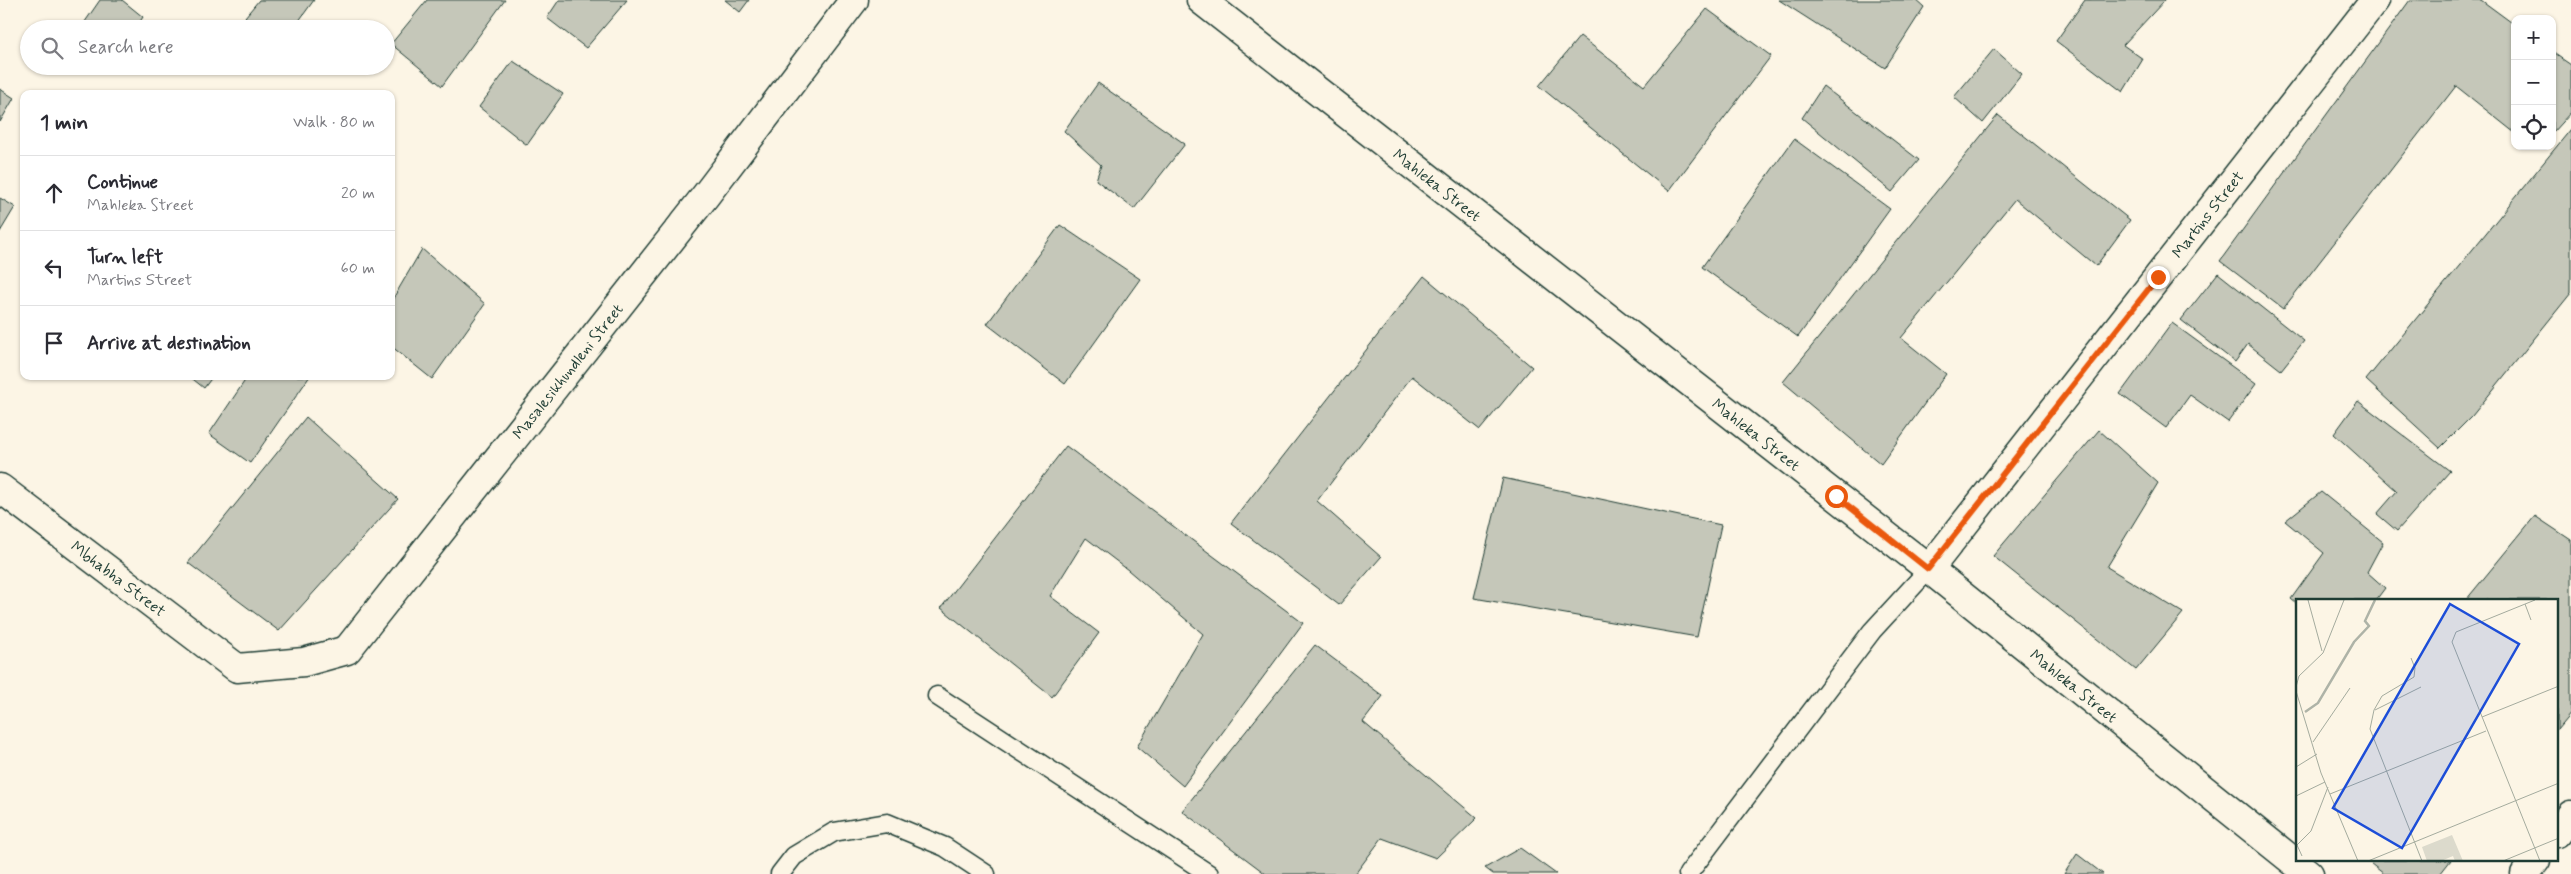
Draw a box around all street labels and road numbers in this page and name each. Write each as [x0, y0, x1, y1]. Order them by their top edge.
street label: Mahleka Street [1388, 145, 1485, 227]
street label: Martins Street [2168, 167, 2249, 263]
street label: Masalesikhundleni Street [508, 300, 628, 444]
street label: Mahleka Street [1707, 394, 1804, 476]
street label: Mbhabha Street [66, 536, 170, 622]
street label: Mahleka Street [2025, 645, 2121, 728]

